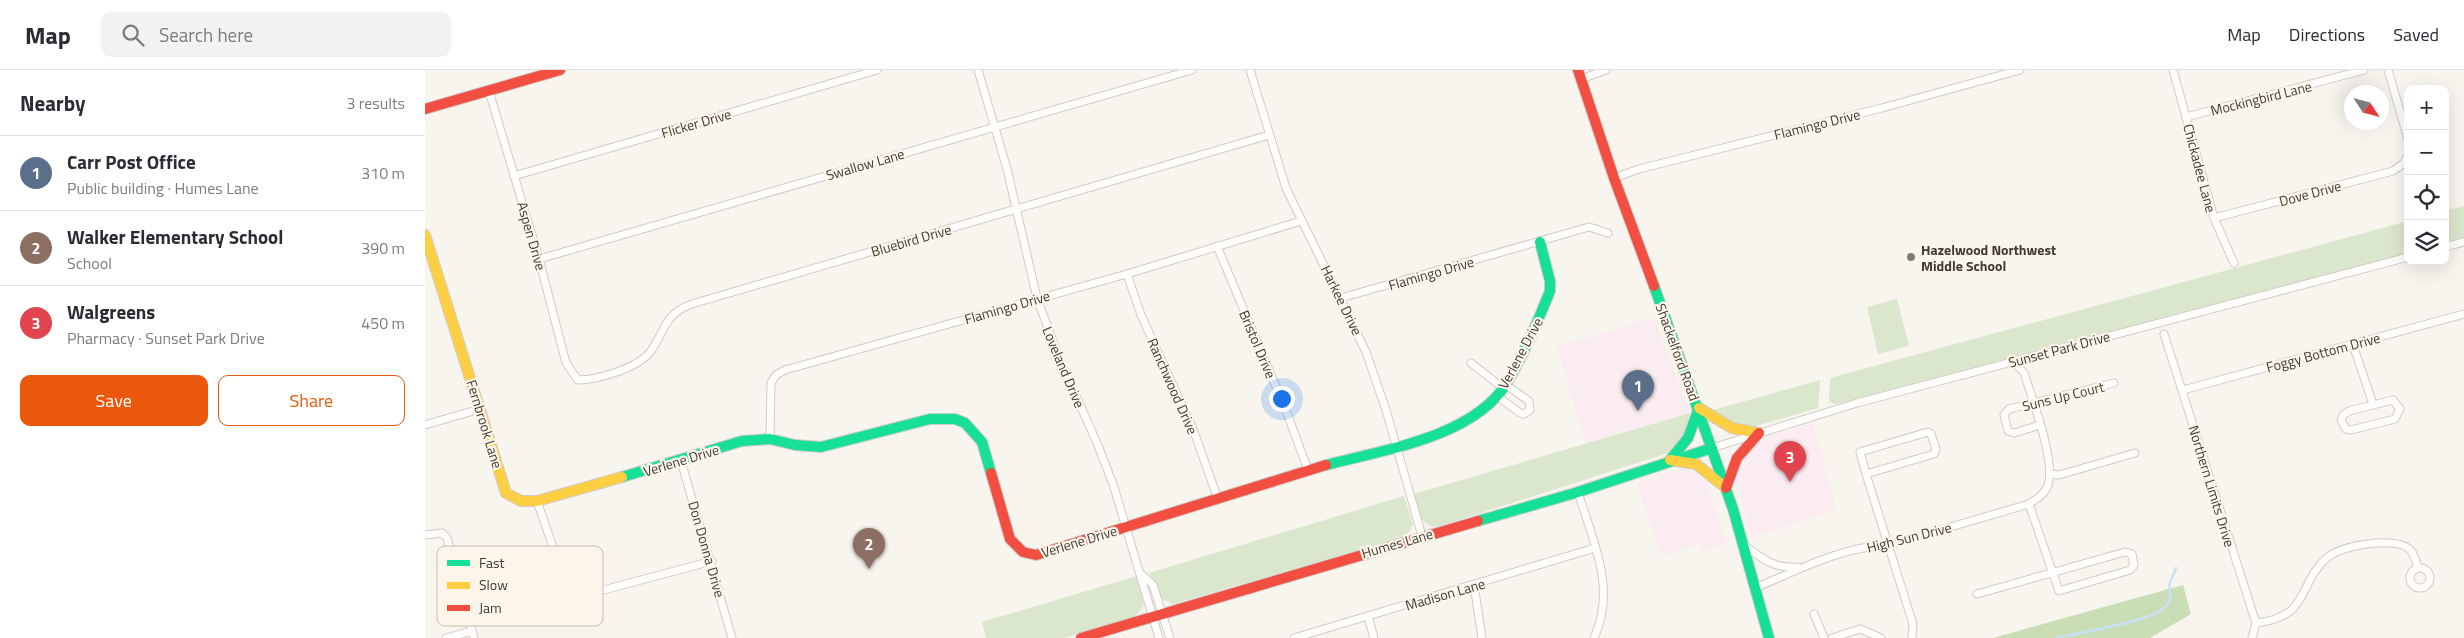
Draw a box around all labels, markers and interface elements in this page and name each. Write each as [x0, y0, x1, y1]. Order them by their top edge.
search box [101, 12, 451, 57]
text: Map [25, 17, 71, 53]
text: Search here [159, 20, 253, 49]
icon: search [119, 21, 147, 49]
text: Map [2227, 21, 2261, 48]
text: Directions [2289, 21, 2365, 48]
text: Saved [2393, 21, 2439, 48]
street label: Mockingbird Lane [2208, 75, 2314, 121]
north arrow [2344, 85, 2389, 130]
map controls [2404, 85, 2449, 265]
button: + [2404, 85, 2449, 130]
text: Nearby [20, 87, 85, 119]
text: 3 results [346, 91, 405, 115]
street label: Flicker Drive [659, 103, 733, 143]
street label: Flamingo Drive [1772, 103, 1862, 145]
street label: Chickadee Lane [2178, 121, 2222, 215]
button: − [2404, 130, 2449, 175]
street label: Swallow Lane [823, 143, 907, 185]
text: Carr Post Office [67, 147, 196, 176]
text: 1 [32, 161, 40, 185]
text: 310 m [361, 161, 405, 185]
street label: Dove Drive [2277, 175, 2343, 211]
button: locate [2404, 175, 2449, 220]
text: Public building · Humes Lane [67, 176, 259, 200]
street label: Aspen Drive [512, 199, 552, 273]
street label: Bluebird Drive [868, 219, 954, 261]
button: layers [2404, 220, 2449, 265]
text: Walker Elementary School [67, 222, 283, 251]
text: 2 [32, 236, 40, 260]
text: 390 m [361, 236, 405, 260]
place label: Hazelwood Northwest Middle School [1921, 239, 2056, 276]
text: School [67, 251, 112, 275]
street label: Flamingo Drive [1386, 251, 1476, 295]
marker: Hazelwood Northwest Middle School [1905, 251, 1917, 263]
street label: Harkee Drive [1316, 261, 1368, 339]
street label: Flamingo Drive [962, 285, 1052, 329]
text: Walgreens [67, 297, 155, 326]
street label: Shackelford Road [1651, 300, 1705, 404]
street label: Bristol Drive [1234, 307, 1282, 381]
text: 3 [32, 311, 40, 335]
text: 450 m [361, 311, 405, 335]
street label: Verlene Drive [1492, 314, 1548, 392]
street label: Loveland Drive [1037, 323, 1091, 411]
street label: Sunset Park Drive [2006, 325, 2112, 373]
text: Pharmacy · Sunset Park Drive [67, 326, 265, 350]
street label: Foggy Bottom Drive [2264, 327, 2382, 377]
street label: Ranchwood Drive [1142, 335, 1204, 437]
pin: 1 [1622, 370, 1654, 411]
button: Save [20, 375, 208, 426]
button: Share [218, 375, 405, 426]
street label: Suns Up Court [2020, 376, 2106, 416]
street label: Fernbrook Lane [462, 377, 508, 471]
your location [1269, 386, 1295, 412]
street label: Northern Limits Drive [2184, 423, 2240, 549]
street label: Verlene Drive [641, 439, 721, 481]
pin: 3 [1774, 441, 1806, 482]
street label: Don Donna Drive [683, 498, 731, 600]
street label: High Sun Drive [1864, 516, 1954, 558]
street label: Verlene Drive [1039, 520, 1119, 562]
street label: Humes Lane [1359, 523, 1435, 563]
pin: 2 [853, 528, 885, 569]
legend [437, 546, 603, 626]
text: Fast [479, 552, 504, 573]
street label: Madison Lane [1403, 573, 1487, 615]
text: Slow [479, 574, 508, 595]
text: Jam [479, 597, 502, 618]

